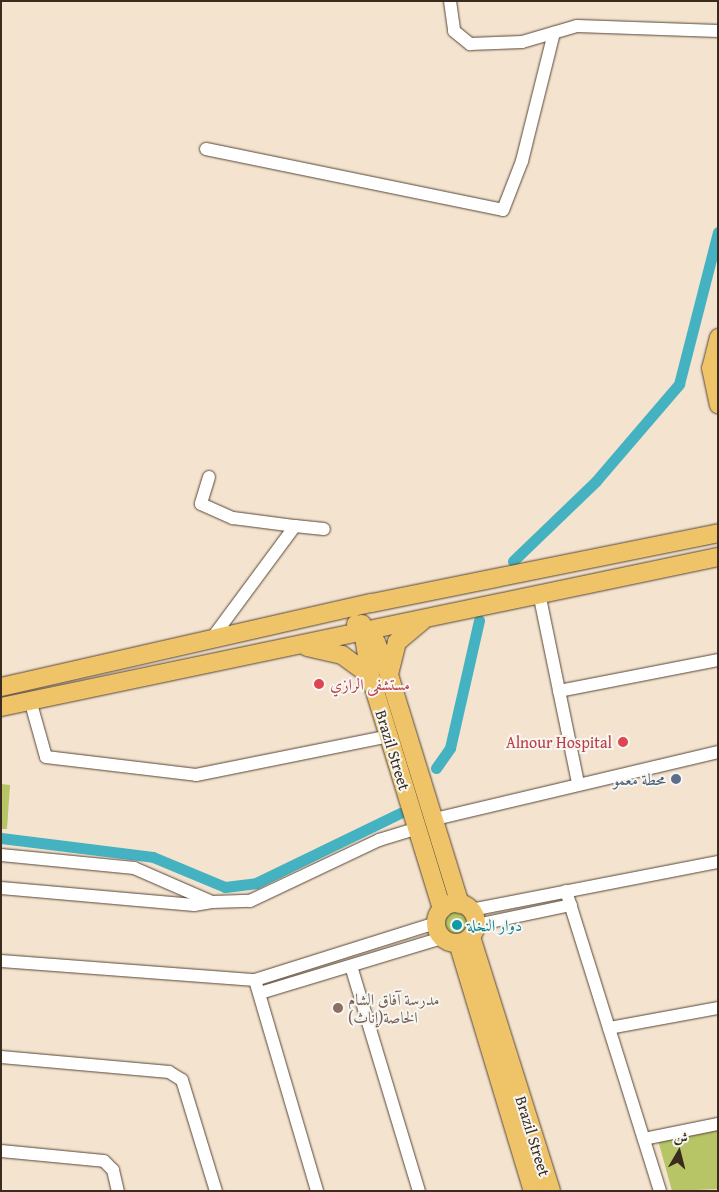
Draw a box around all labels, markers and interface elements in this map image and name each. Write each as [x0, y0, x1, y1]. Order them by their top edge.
place label: مستشفى الرازي [330, 674, 410, 694]
marker: مستشفى الرازي [312, 677, 326, 691]
street label: Brazil Street [372, 707, 414, 793]
place label: Alnour Hospital [506, 732, 612, 752]
marker: Alnour Hospital [616, 735, 630, 749]
place label: محطة معمو [613, 769, 666, 789]
marker: محطة معمو [670, 773, 682, 785]
place label: دوار النخلة [467, 915, 522, 935]
marker: دوار النخلة [451, 919, 463, 931]
place label: مدرسة آفاق الشام الخاصة(إناث) [348, 989, 439, 1027]
marker: مدرسة آفاق الشام الخاصة(إناث) [332, 1002, 344, 1014]
street label: Brazil Street [512, 1093, 554, 1179]
text: ش [673, 1126, 689, 1148]
north arrow [654, 1127, 704, 1177]

